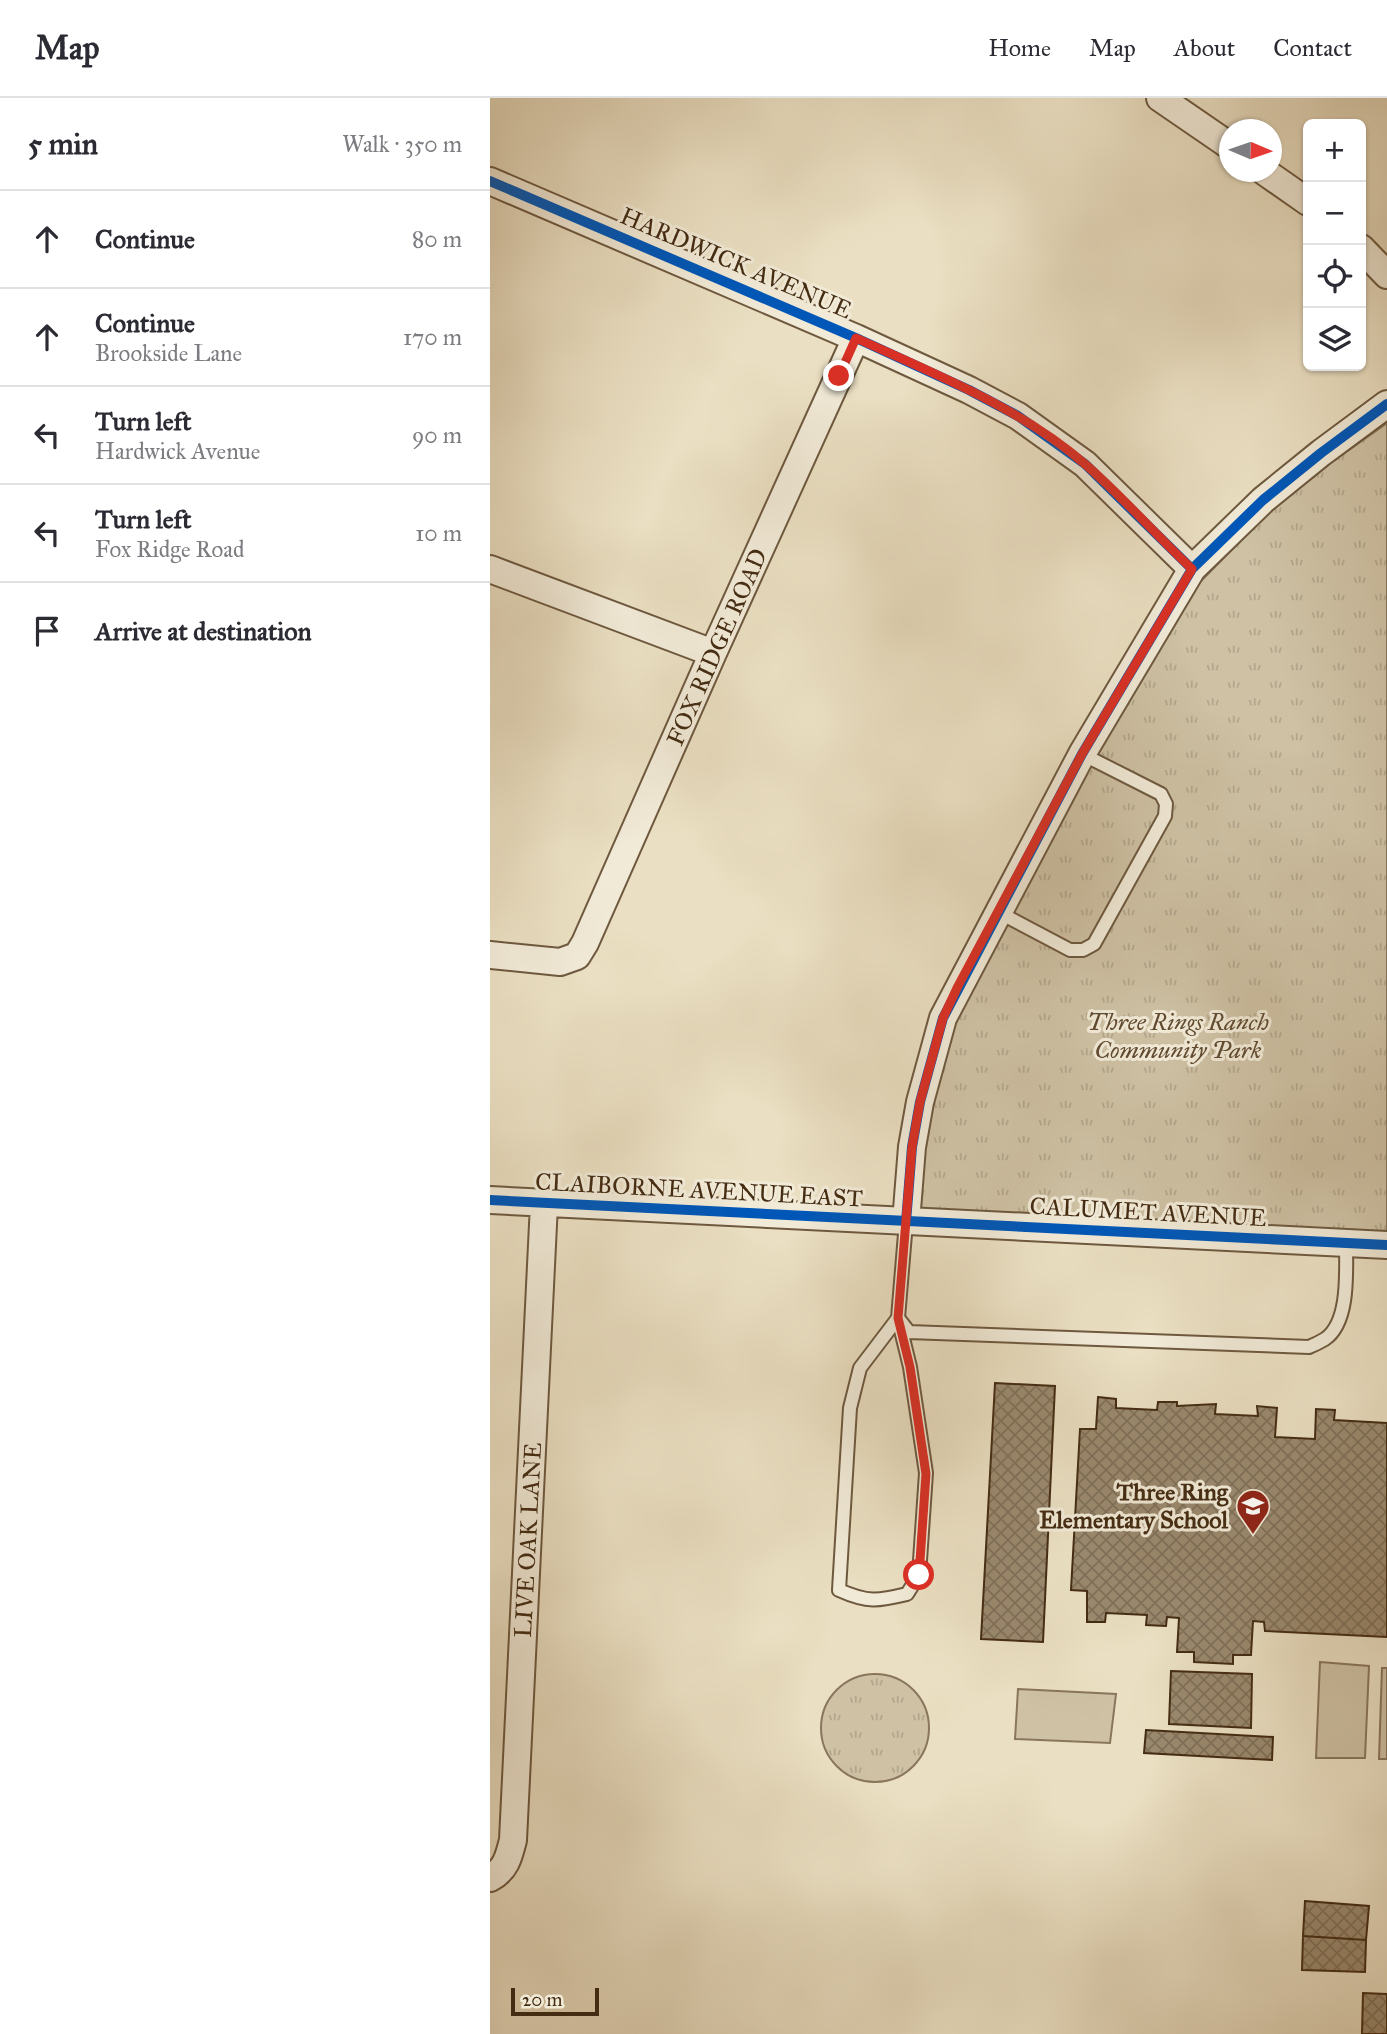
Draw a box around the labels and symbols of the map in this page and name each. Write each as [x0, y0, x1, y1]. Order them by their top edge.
north arrow [1219, 119, 1282, 182]
street label: HARDWICK AVENUE [616, 201, 856, 325]
route end [823, 360, 854, 391]
street label: FOX RIDGE ROAD [660, 544, 774, 750]
park label: Three Rings Ranch Community Park [1087, 1007, 1269, 1065]
street label: CLAIBORNE AVENUE EAST [534, 1166, 864, 1214]
street label: CALUMET AVENUE [1029, 1191, 1267, 1233]
street label: LIVE OAK LANE [508, 1442, 548, 1638]
place label: Three Ring Elementary School [1039, 1477, 1229, 1535]
school or university icon: Three Ring Elementary School [1234, 1487, 1272, 1536]
route start [903, 1559, 934, 1590]
scale bar [511, 1985, 598, 2017]

